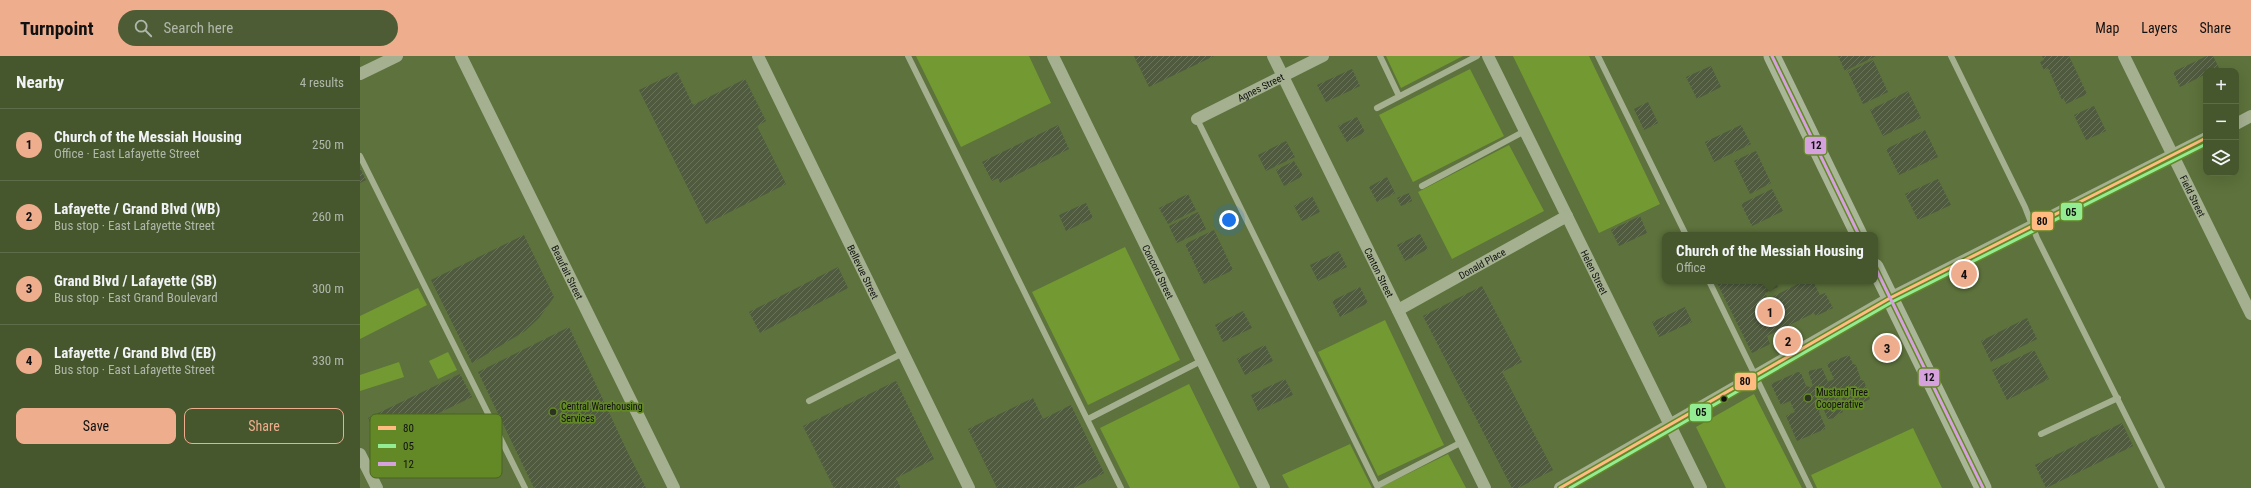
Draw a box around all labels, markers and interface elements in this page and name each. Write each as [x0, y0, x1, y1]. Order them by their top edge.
search box [118, 10, 398, 46]
text: Turnpoint [20, 17, 94, 40]
icon: search [132, 17, 154, 39]
text: Search here [164, 19, 233, 37]
text: Map [2095, 20, 2119, 36]
text: Layers [2141, 20, 2178, 36]
text: Share [2200, 20, 2231, 36]
map controls [2203, 68, 2239, 176]
button: + [2203, 68, 2239, 104]
street label: Agnes Street [1236, 71, 1286, 104]
text: Nearby [16, 72, 64, 92]
text: 4 results [300, 75, 344, 90]
button: − [2203, 104, 2239, 140]
text: Church of the Messiah Housing [54, 128, 242, 146]
line badge: 12 [1804, 136, 1827, 155]
text: 1 [26, 137, 32, 152]
text: 250 m [312, 137, 344, 152]
text: 12 [1810, 139, 1822, 152]
button: layers [2203, 140, 2239, 176]
text: Office · East Lafayette Street [54, 146, 200, 161]
street label: Field Street [2178, 174, 2207, 219]
text: Lafayette / Grand Blvd (WB) [54, 200, 220, 218]
line badge: 05 [2060, 202, 2083, 221]
text: 05 [2065, 206, 2077, 219]
text: 2 [26, 209, 32, 224]
text: 260 m [312, 209, 344, 224]
your location [1219, 210, 1239, 230]
line badge: 80 [2031, 211, 2054, 231]
text: 80 [2036, 215, 2048, 228]
text: Bus stop · East Lafayette Street [54, 218, 215, 233]
popup [1662, 232, 1878, 284]
text: Church of the Messiah Housing [1676, 242, 1864, 260]
street label: Bellevue Street [845, 243, 881, 301]
street label: Concord Street [1140, 243, 1176, 301]
street label: Beaufait Street [549, 244, 585, 301]
street label: Canton Street [1362, 246, 1396, 299]
street label: Donald Place [1457, 246, 1508, 281]
street label: Helen Street [1578, 248, 1610, 297]
pin: 4 [1951, 259, 1977, 289]
text: Office [1676, 260, 1706, 275]
text: Grand Blvd / Lafayette (SB) [54, 272, 217, 290]
text: 3 [26, 281, 32, 296]
text: 300 m [312, 281, 344, 296]
text: Bus stop · East Grand Boulevard [54, 290, 218, 305]
pin: 1 [1757, 297, 1783, 327]
pin: 2 [1775, 326, 1801, 356]
pin: 3 [1874, 333, 1900, 363]
text: Lafayette / Grand Blvd (EB) [54, 344, 216, 362]
text: 4 [26, 353, 32, 368]
text: 330 m [312, 353, 344, 368]
text: Bus stop · East Lafayette Street [54, 362, 215, 377]
line badge: 12 [1918, 368, 1940, 387]
text: 12 [1923, 371, 1935, 384]
line badge: 80 [1734, 372, 1757, 391]
text: 80 [1739, 375, 1751, 388]
place label: Mustard Tree Cooperative [1816, 387, 1868, 410]
marker: Mustard Tree Cooperative [1803, 393, 1813, 403]
unlabelled marker [1719, 394, 1729, 404]
place label: Central Warehousing Services [561, 401, 643, 424]
line badge: 05 [1689, 403, 1712, 422]
text: 05 [1695, 406, 1707, 419]
marker: Central Warehousing Services [548, 407, 558, 417]
button: Save [16, 408, 176, 444]
button: Share [184, 408, 344, 444]
legend [370, 414, 502, 478]
text: 80 [403, 422, 414, 435]
text: 05 [403, 440, 414, 453]
text: 12 [403, 458, 414, 471]

